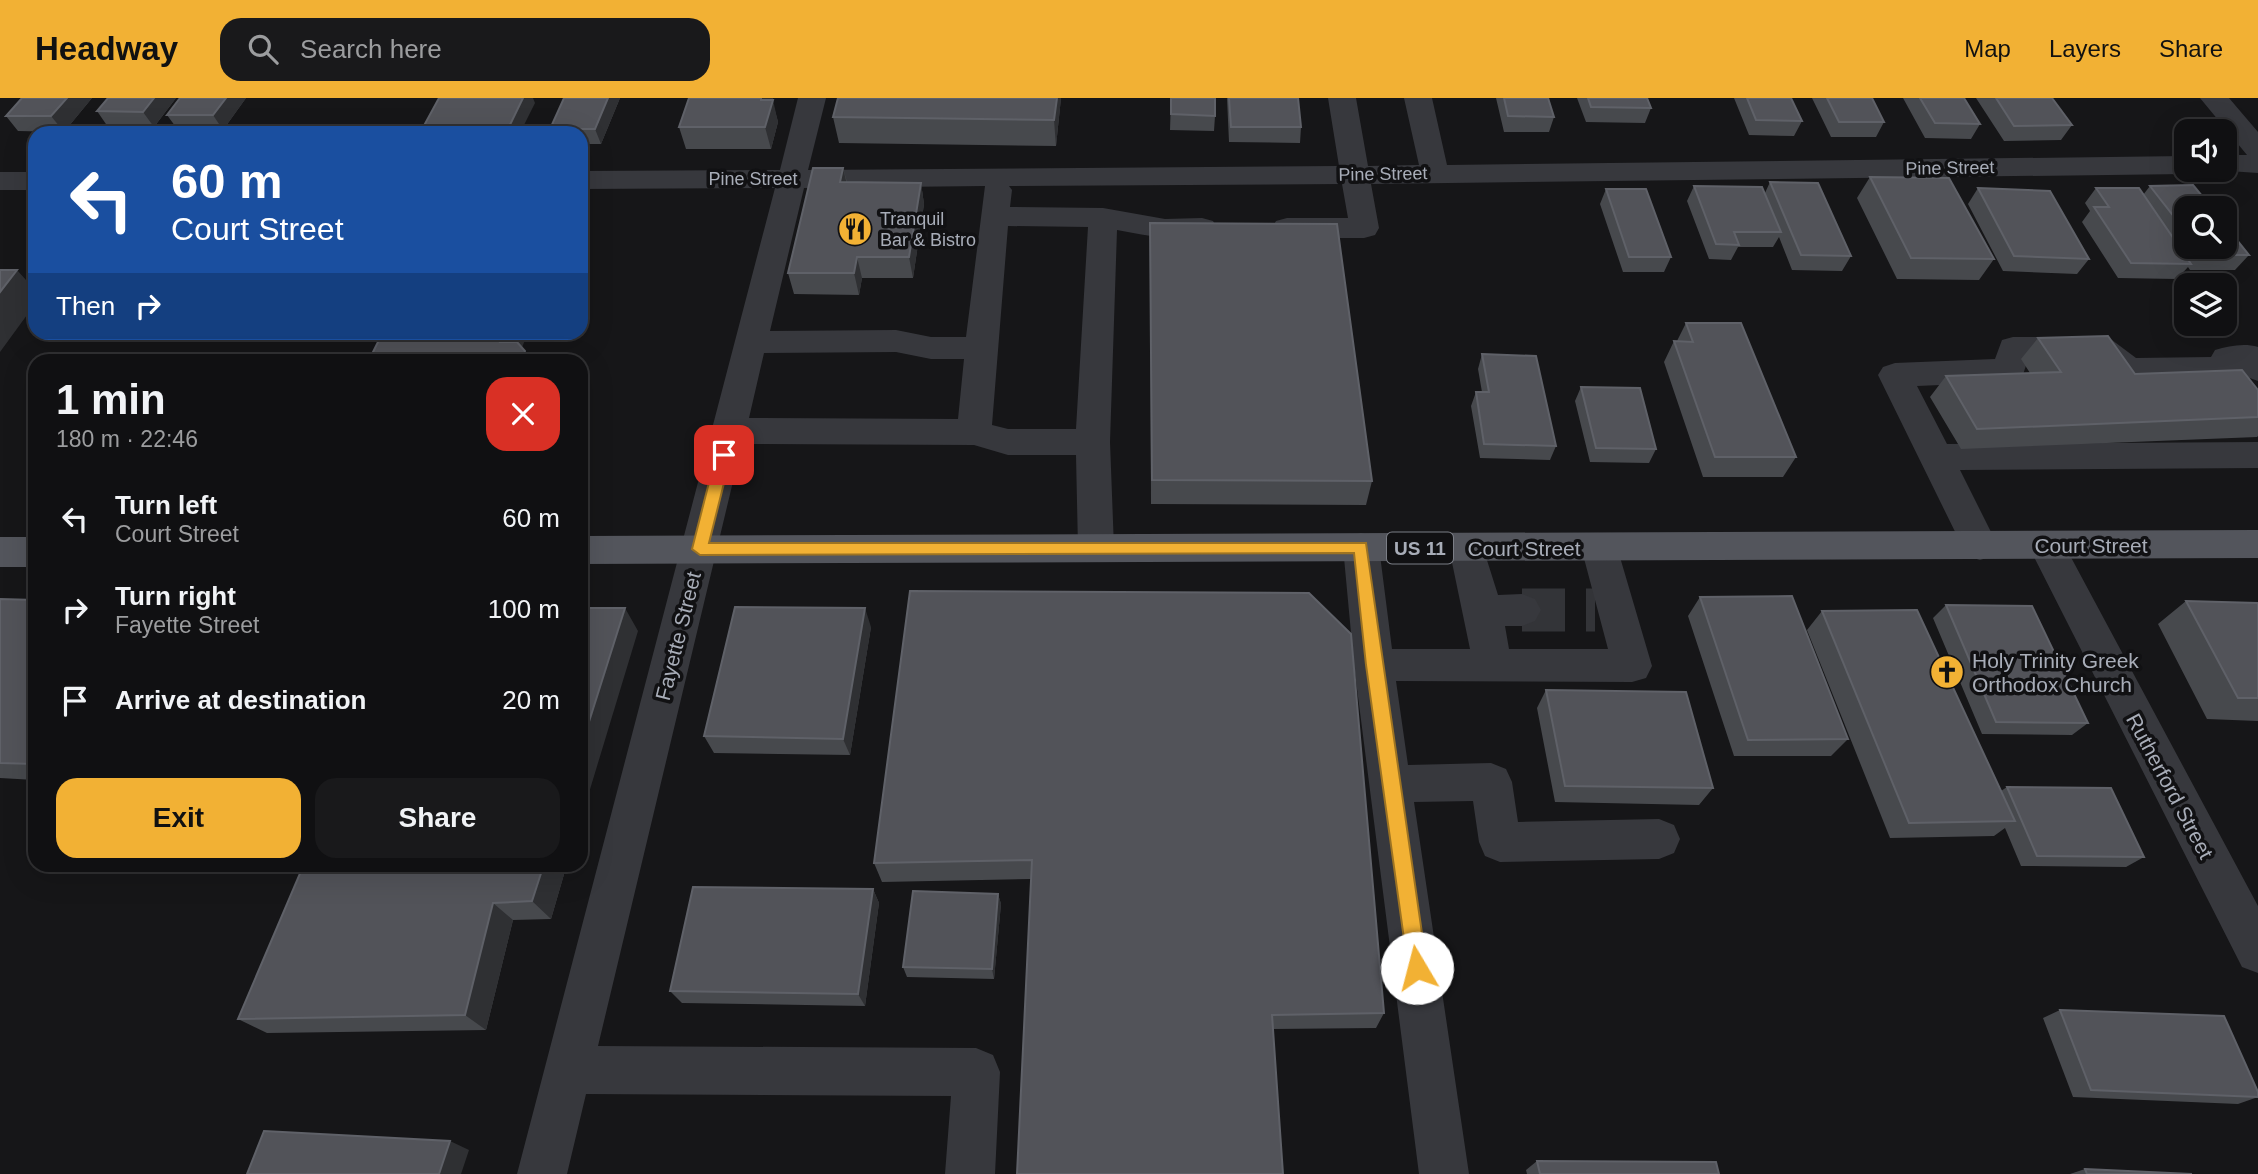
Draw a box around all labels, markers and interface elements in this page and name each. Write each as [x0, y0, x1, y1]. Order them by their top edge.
search box [220, 18, 710, 81]
text: Headway [35, 30, 178, 67]
icon: search [244, 30, 282, 68]
text: Search here [300, 34, 442, 64]
text: Map [1964, 35, 2011, 62]
text: Layers [2049, 35, 2121, 62]
text: Share [2159, 35, 2223, 62]
map controls [2174, 119, 2237, 336]
button: sound [2174, 119, 2237, 182]
icon: left [56, 154, 147, 245]
text: 60 m [171, 154, 283, 208]
street label: Pine Street [1905, 157, 1995, 179]
street label: Pine Street [1338, 163, 1428, 185]
street label: Pine Street [708, 169, 798, 189]
button: search [2174, 196, 2237, 259]
place label: Tranquil Bar & Bistro [880, 209, 976, 250]
restaurant icon: Tranquil Bar & Bistro [836, 210, 874, 248]
text: Court Street [171, 211, 344, 247]
button: layers [2174, 273, 2237, 336]
icon: right [129, 287, 167, 325]
text: Then [56, 291, 115, 321]
text: 1 min [56, 376, 166, 423]
button: close [486, 377, 560, 451]
pin [694, 425, 754, 485]
text: 180 m · 22:46 [56, 426, 198, 452]
icon: arrive [705, 436, 743, 474]
text: Turn left [115, 490, 217, 520]
icon: left [56, 500, 94, 538]
text: 60 m [502, 503, 560, 533]
text: Court Street [115, 521, 239, 547]
road number: US 11 [1387, 533, 1453, 564]
street label: Court Street [2034, 534, 2148, 557]
street label: Court Street [1467, 537, 1581, 560]
street label: Fayette Street [651, 569, 705, 703]
text: Turn right [115, 581, 236, 611]
icon: right [56, 591, 94, 629]
text: 100 m [488, 594, 560, 624]
text: Fayette Street [115, 612, 259, 638]
place label: Holy Trinity Greek Orthodox Church [1972, 649, 2139, 696]
church icon: Holy Trinity Greek Orthodox Church [1928, 653, 1966, 691]
icon: arrive [56, 682, 94, 720]
text: Arrive at destination [115, 685, 366, 715]
text: 20 m [502, 685, 560, 715]
street label: Rutherford Street [2122, 709, 2218, 863]
button: Exit [56, 778, 301, 858]
button: Share [315, 778, 560, 858]
position arrow [1380, 931, 1454, 1005]

